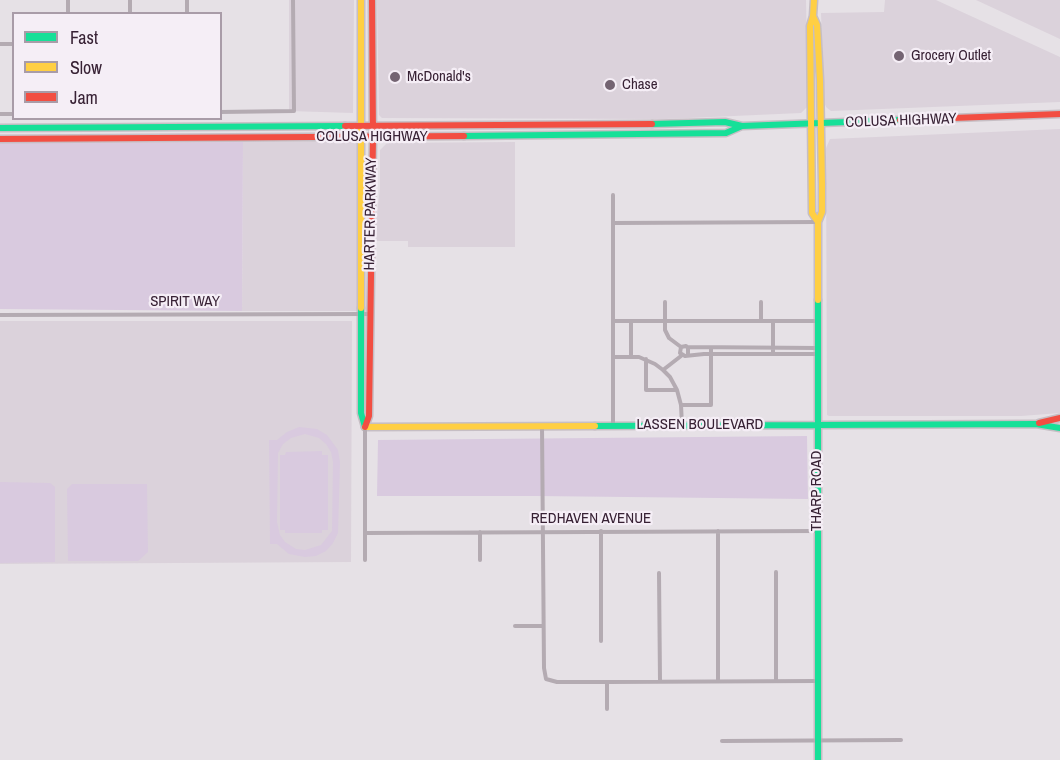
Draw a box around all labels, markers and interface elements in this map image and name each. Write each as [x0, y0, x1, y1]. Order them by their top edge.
legend [12, 12, 222, 120]
text: Fast [70, 25, 98, 50]
place label: Grocery Outlet [911, 47, 991, 65]
marker: Grocery Outlet [892, 49, 906, 63]
text: Slow [70, 55, 102, 80]
place label: McDonald's [407, 68, 471, 86]
marker: McDonald's [388, 70, 402, 84]
place label: Chase [622, 76, 658, 94]
marker: Chase [603, 78, 617, 92]
text: Jam [70, 85, 98, 110]
street label: COLUSA HIGHWAY [845, 110, 957, 132]
street label: COLUSA HIGHWAY [316, 128, 428, 146]
street label: HARTER PARKWAY [361, 157, 381, 271]
street label: SPIRIT WAY [150, 293, 220, 311]
street label: LASSEN BOULEVARD [637, 416, 763, 434]
street label: THARP ROAD [808, 451, 826, 531]
street label: REDHAVEN AVENUE [531, 510, 651, 528]

